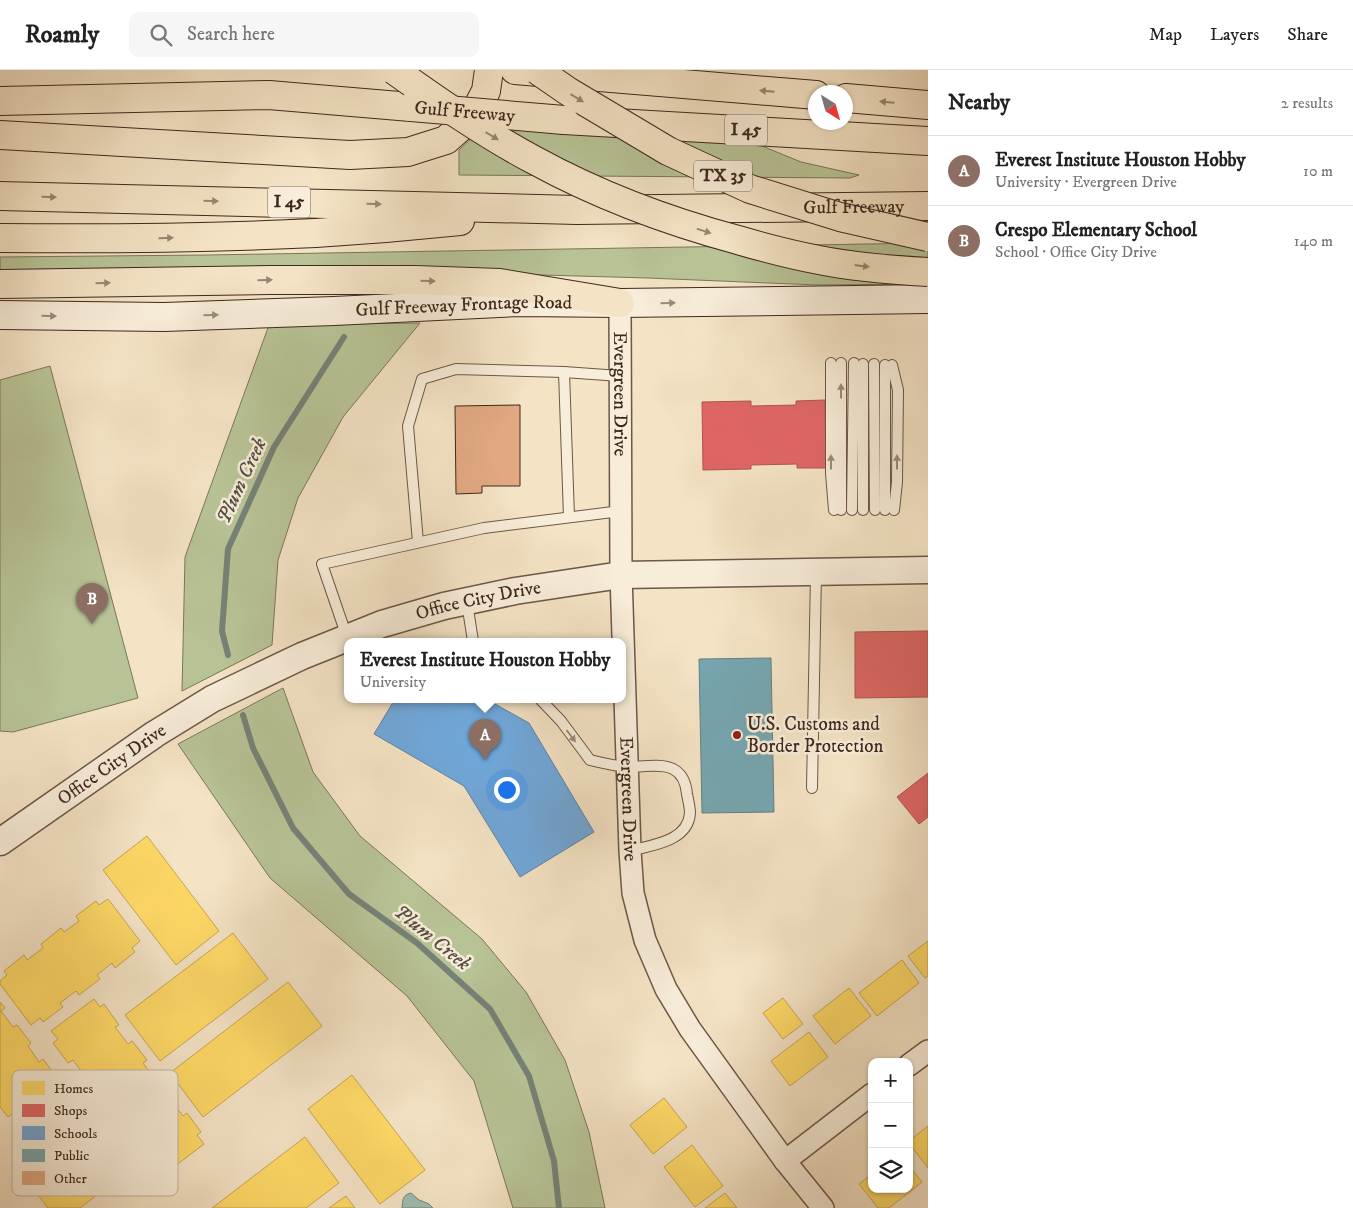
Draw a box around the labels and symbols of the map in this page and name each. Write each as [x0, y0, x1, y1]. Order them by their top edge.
north arrow [808, 85, 853, 130]
one-way arrow [759, 87, 775, 95]
one-way arrow [571, 93, 584, 102]
street label: Gulf Freeway [414, 96, 517, 127]
one-way arrow [878, 97, 894, 105]
road number: I 45 [725, 114, 767, 146]
one-way arrow [486, 132, 499, 141]
road number: TX 35 [694, 160, 752, 192]
road number: I 45 [268, 186, 310, 218]
one-way arrow [41, 193, 57, 201]
street label: Gulf Freeway [803, 195, 905, 219]
one-way arrow [203, 197, 219, 205]
one-way arrow [366, 200, 382, 208]
one-way arrow [697, 227, 712, 235]
one-way arrow [158, 233, 174, 241]
one-way arrow [855, 262, 871, 270]
one-way arrow [258, 276, 274, 284]
one-way arrow [420, 277, 436, 285]
one-way arrow [95, 279, 111, 287]
street label: Gulf Freeway Frontage Road [355, 290, 573, 321]
one-way arrow [661, 298, 677, 306]
one-way arrow [203, 311, 219, 319]
one-way arrow [41, 312, 57, 320]
street label: Evergreen Drive [609, 332, 632, 457]
one-way arrow [837, 383, 845, 399]
water label: Plum Creek [211, 434, 273, 528]
one-way arrow [827, 453, 835, 469]
one-way arrow [893, 453, 901, 469]
street label: Office City Drive [413, 576, 542, 625]
pin: B [76, 583, 108, 624]
place label: U.S. Customs and Border Protection [747, 713, 883, 758]
street label: Office City Drive [53, 718, 170, 810]
pin: A [469, 719, 501, 760]
one-way arrow [566, 729, 577, 742]
marker: U.S. Customs and Border Protection [731, 729, 743, 741]
street label: Evergreen Drive [615, 736, 642, 862]
your location [494, 777, 520, 803]
water label: Plum Creek [389, 900, 476, 977]
legend [12, 1070, 178, 1196]
text: Homes [54, 1080, 94, 1098]
text: Shops [54, 1102, 87, 1120]
text: Schools [54, 1125, 97, 1143]
text: Public [54, 1147, 89, 1165]
text: Other [54, 1170, 87, 1188]

